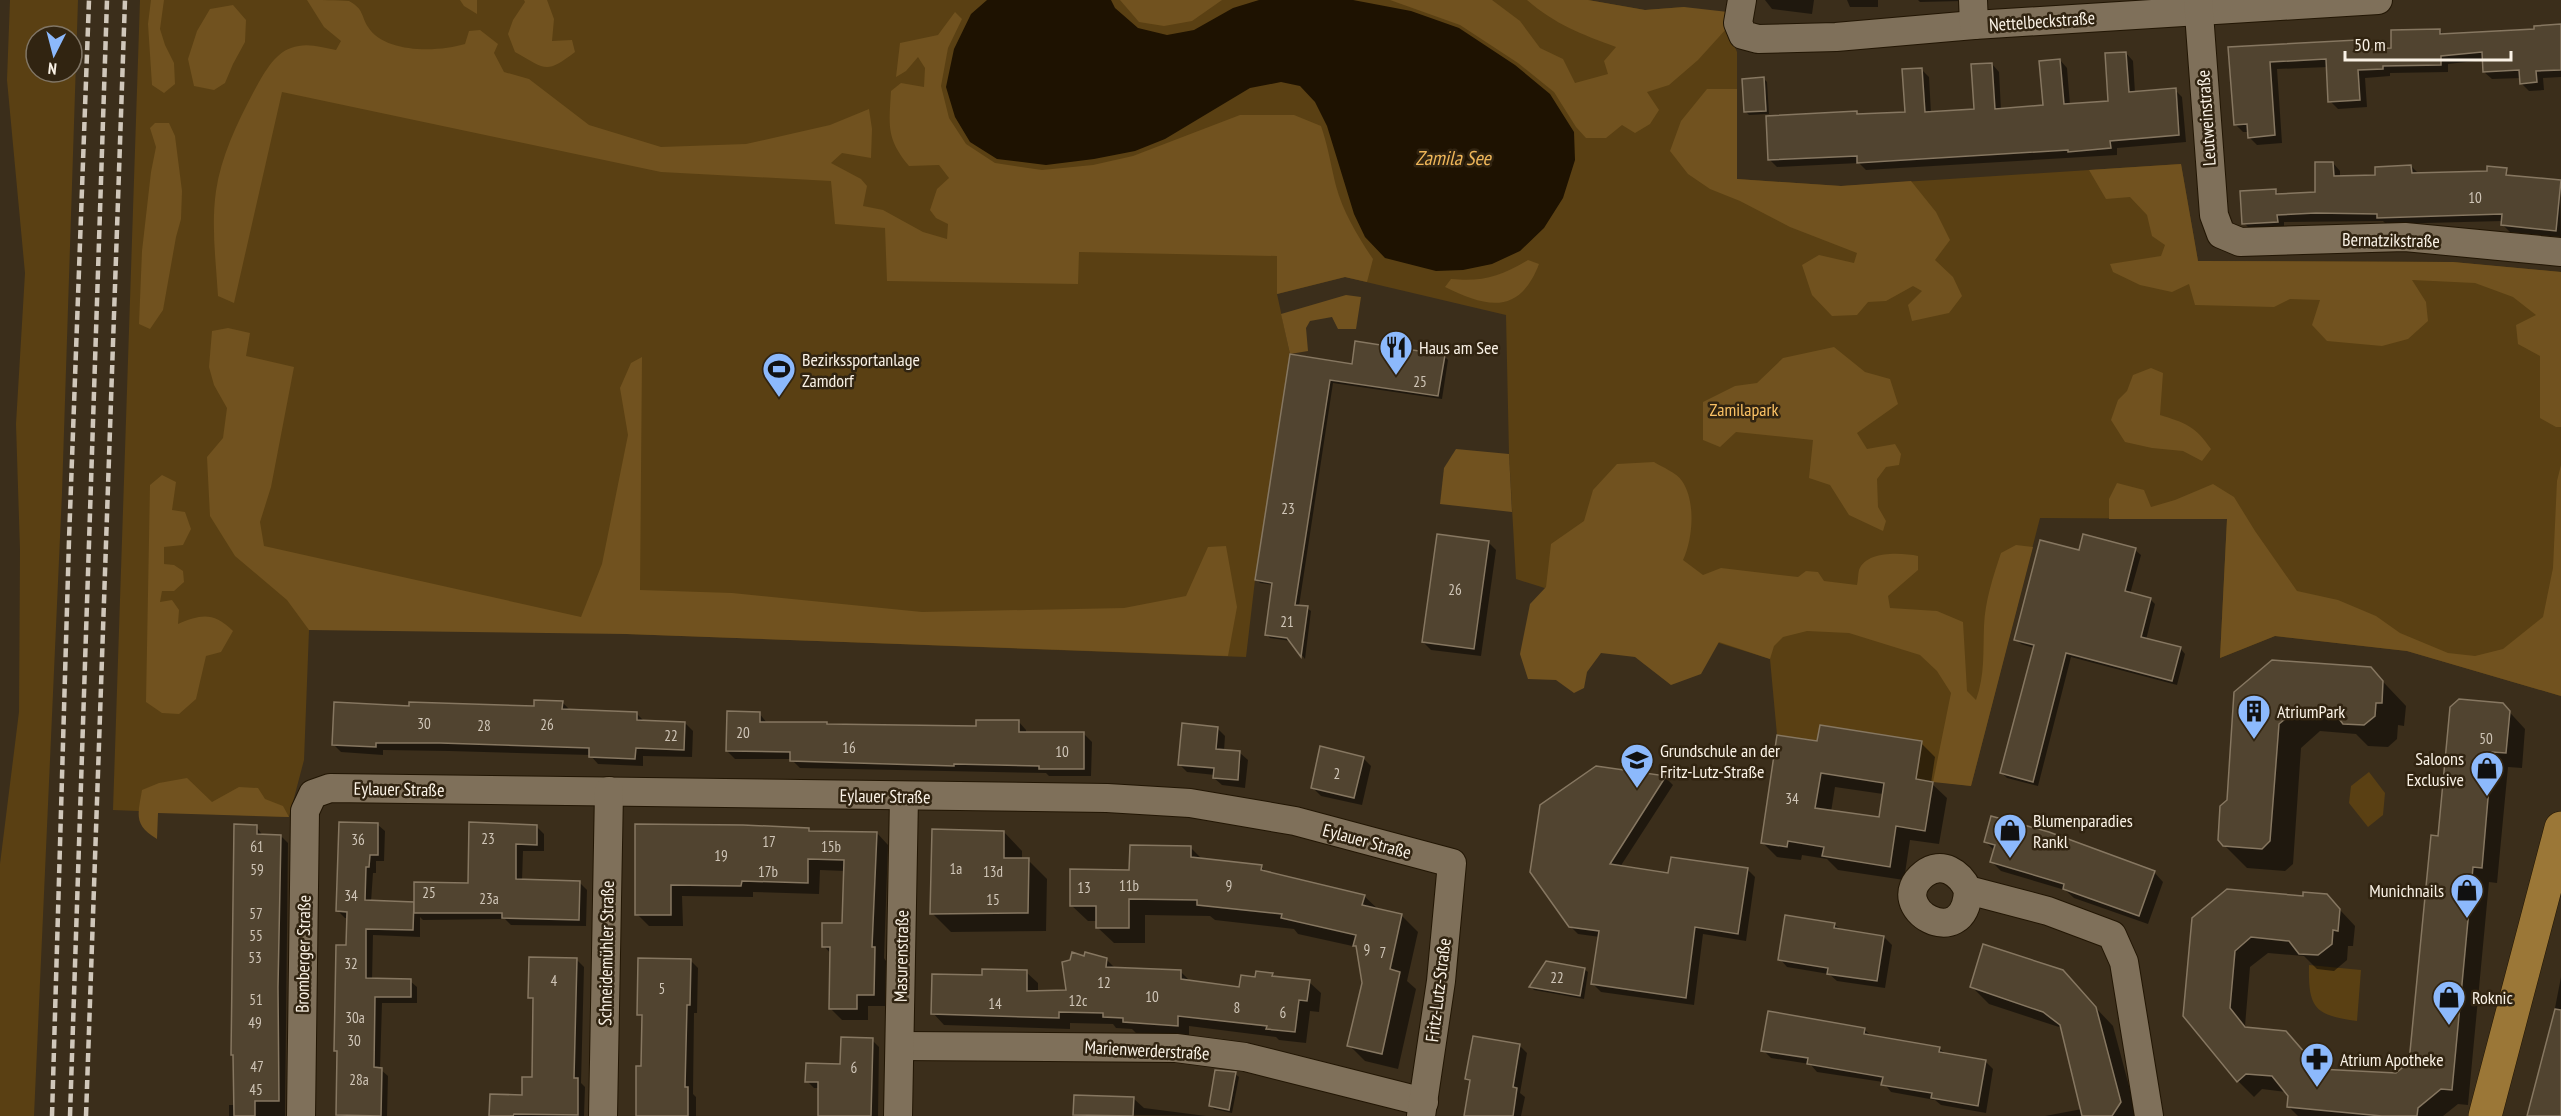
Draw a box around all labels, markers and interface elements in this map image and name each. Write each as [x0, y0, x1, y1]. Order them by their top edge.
street label: Nettelbeckstraße [1988, 6, 2096, 36]
north arrow [24, 24, 84, 84]
scale bar [2345, 24, 2512, 62]
text: 50 m [2354, 33, 2386, 56]
text: N [47, 59, 58, 79]
street label: Leutweinstraße [2191, 69, 2221, 167]
water label: Zamila See [1415, 145, 1493, 171]
house number: 10 [2468, 188, 2482, 207]
street label: Bernatzikstraße [2342, 228, 2440, 252]
restaurant icon: Haus am See [1378, 329, 1414, 376]
place label: Haus am See [1419, 336, 1499, 359]
place label: Bezirkssportanlage Zamdorf [802, 348, 920, 392]
sports icon: Bezirkssportanlage Zamdorf [761, 351, 797, 398]
house number: 25 [1413, 372, 1427, 391]
park label: Zamilapark [1710, 398, 1778, 421]
house number: 23 [1281, 499, 1295, 518]
house number: 26 [1448, 580, 1462, 599]
house number: 21 [1280, 612, 1294, 631]
building icon: AtriumPark [2236, 693, 2272, 740]
place label: AtriumPark [2277, 700, 2345, 723]
house number: 30 [417, 714, 431, 733]
house number: 26 [540, 715, 554, 734]
house number: 28 [477, 716, 491, 735]
house number: 20 [736, 723, 750, 742]
house number: 22 [664, 726, 678, 745]
house number: 50 [2479, 729, 2493, 748]
house number: 16 [842, 738, 856, 757]
place label: Grundschule an der Fritz-Lutz-Straße [1660, 739, 1780, 783]
house number: 10 [1055, 742, 1069, 761]
school or university icon: Grundschule an der Fritz-Lutz-Straße [1619, 742, 1655, 789]
place label: Saloons Exclusive [2406, 747, 2464, 791]
shop icon: Saloons Exclusive [2469, 750, 2505, 797]
house number: 2 [1334, 764, 1340, 783]
street label: Eylauer Straße [353, 777, 445, 801]
street label: Eylauer Straße [839, 784, 931, 808]
house number: 34 [1785, 789, 1799, 808]
place label: Blumenparadies Rankl [2033, 809, 2133, 853]
shop icon: Blumenparadies Rankl [1992, 812, 2028, 859]
street label: Eylauer Straße [1320, 818, 1414, 864]
house number: 23 [481, 829, 495, 848]
house number: 36 [351, 830, 365, 849]
house number: 17 [762, 832, 776, 851]
house number: 61 [250, 837, 264, 856]
house number: 15b [821, 837, 841, 856]
house number: 19 [714, 846, 728, 865]
house number: 1a [950, 859, 962, 878]
house number: 59 [250, 860, 264, 879]
house number: 17b [758, 862, 778, 881]
house number: 13d [983, 862, 1003, 881]
shop icon: Munichnails [2449, 872, 2485, 919]
house number: 11b [1119, 876, 1139, 895]
house number: 9 [1226, 876, 1232, 895]
house number: 13 [1077, 878, 1091, 897]
place label: Munichnails [2369, 879, 2444, 902]
street label: Schneidemühler Straße [593, 880, 619, 1026]
house number: 25 [422, 883, 436, 902]
house number: 34 [344, 886, 358, 905]
house number: 23a [479, 889, 499, 908]
house number: 15 [986, 890, 1000, 909]
street label: Bromberger Straße [290, 895, 316, 1013]
house number: 57 [249, 904, 263, 923]
street label: Masurenstraße [889, 910, 913, 1002]
house number: 55 [249, 926, 263, 945]
street label: Fritz-Lutz-Straße [1420, 937, 1456, 1043]
house number: 9 [1364, 940, 1370, 959]
house number: 7 [1380, 943, 1386, 962]
house number: 53 [248, 948, 262, 967]
house number: 32 [344, 954, 358, 973]
house number: 22 [1550, 968, 1564, 987]
house number: 4 [551, 971, 558, 990]
house number: 12 [1097, 973, 1111, 992]
house number: 5 [659, 979, 665, 998]
shop icon: Roknic [2431, 979, 2467, 1026]
place label: Roknic [2472, 986, 2514, 1009]
house number: 10 [1145, 987, 1159, 1006]
house number: 51 [249, 990, 263, 1009]
house number: 12c [1069, 991, 1088, 1010]
house number: 14 [988, 994, 1002, 1013]
house number: 8 [1234, 998, 1240, 1017]
house number: 6 [1280, 1003, 1287, 1022]
house number: 30a [345, 1008, 365, 1027]
house number: 49 [248, 1013, 262, 1032]
house number: 30 [347, 1031, 361, 1050]
street label: Marienwerderstraße [1084, 1035, 1210, 1065]
pharmacy icon: Atrium Apotheke [2299, 1041, 2335, 1088]
place label: Atrium Apotheke [2340, 1048, 2444, 1071]
house number: 47 [250, 1057, 264, 1076]
house number: 6 [851, 1058, 858, 1077]
house number: 28a [349, 1070, 369, 1089]
house number: 45 [249, 1080, 263, 1099]

